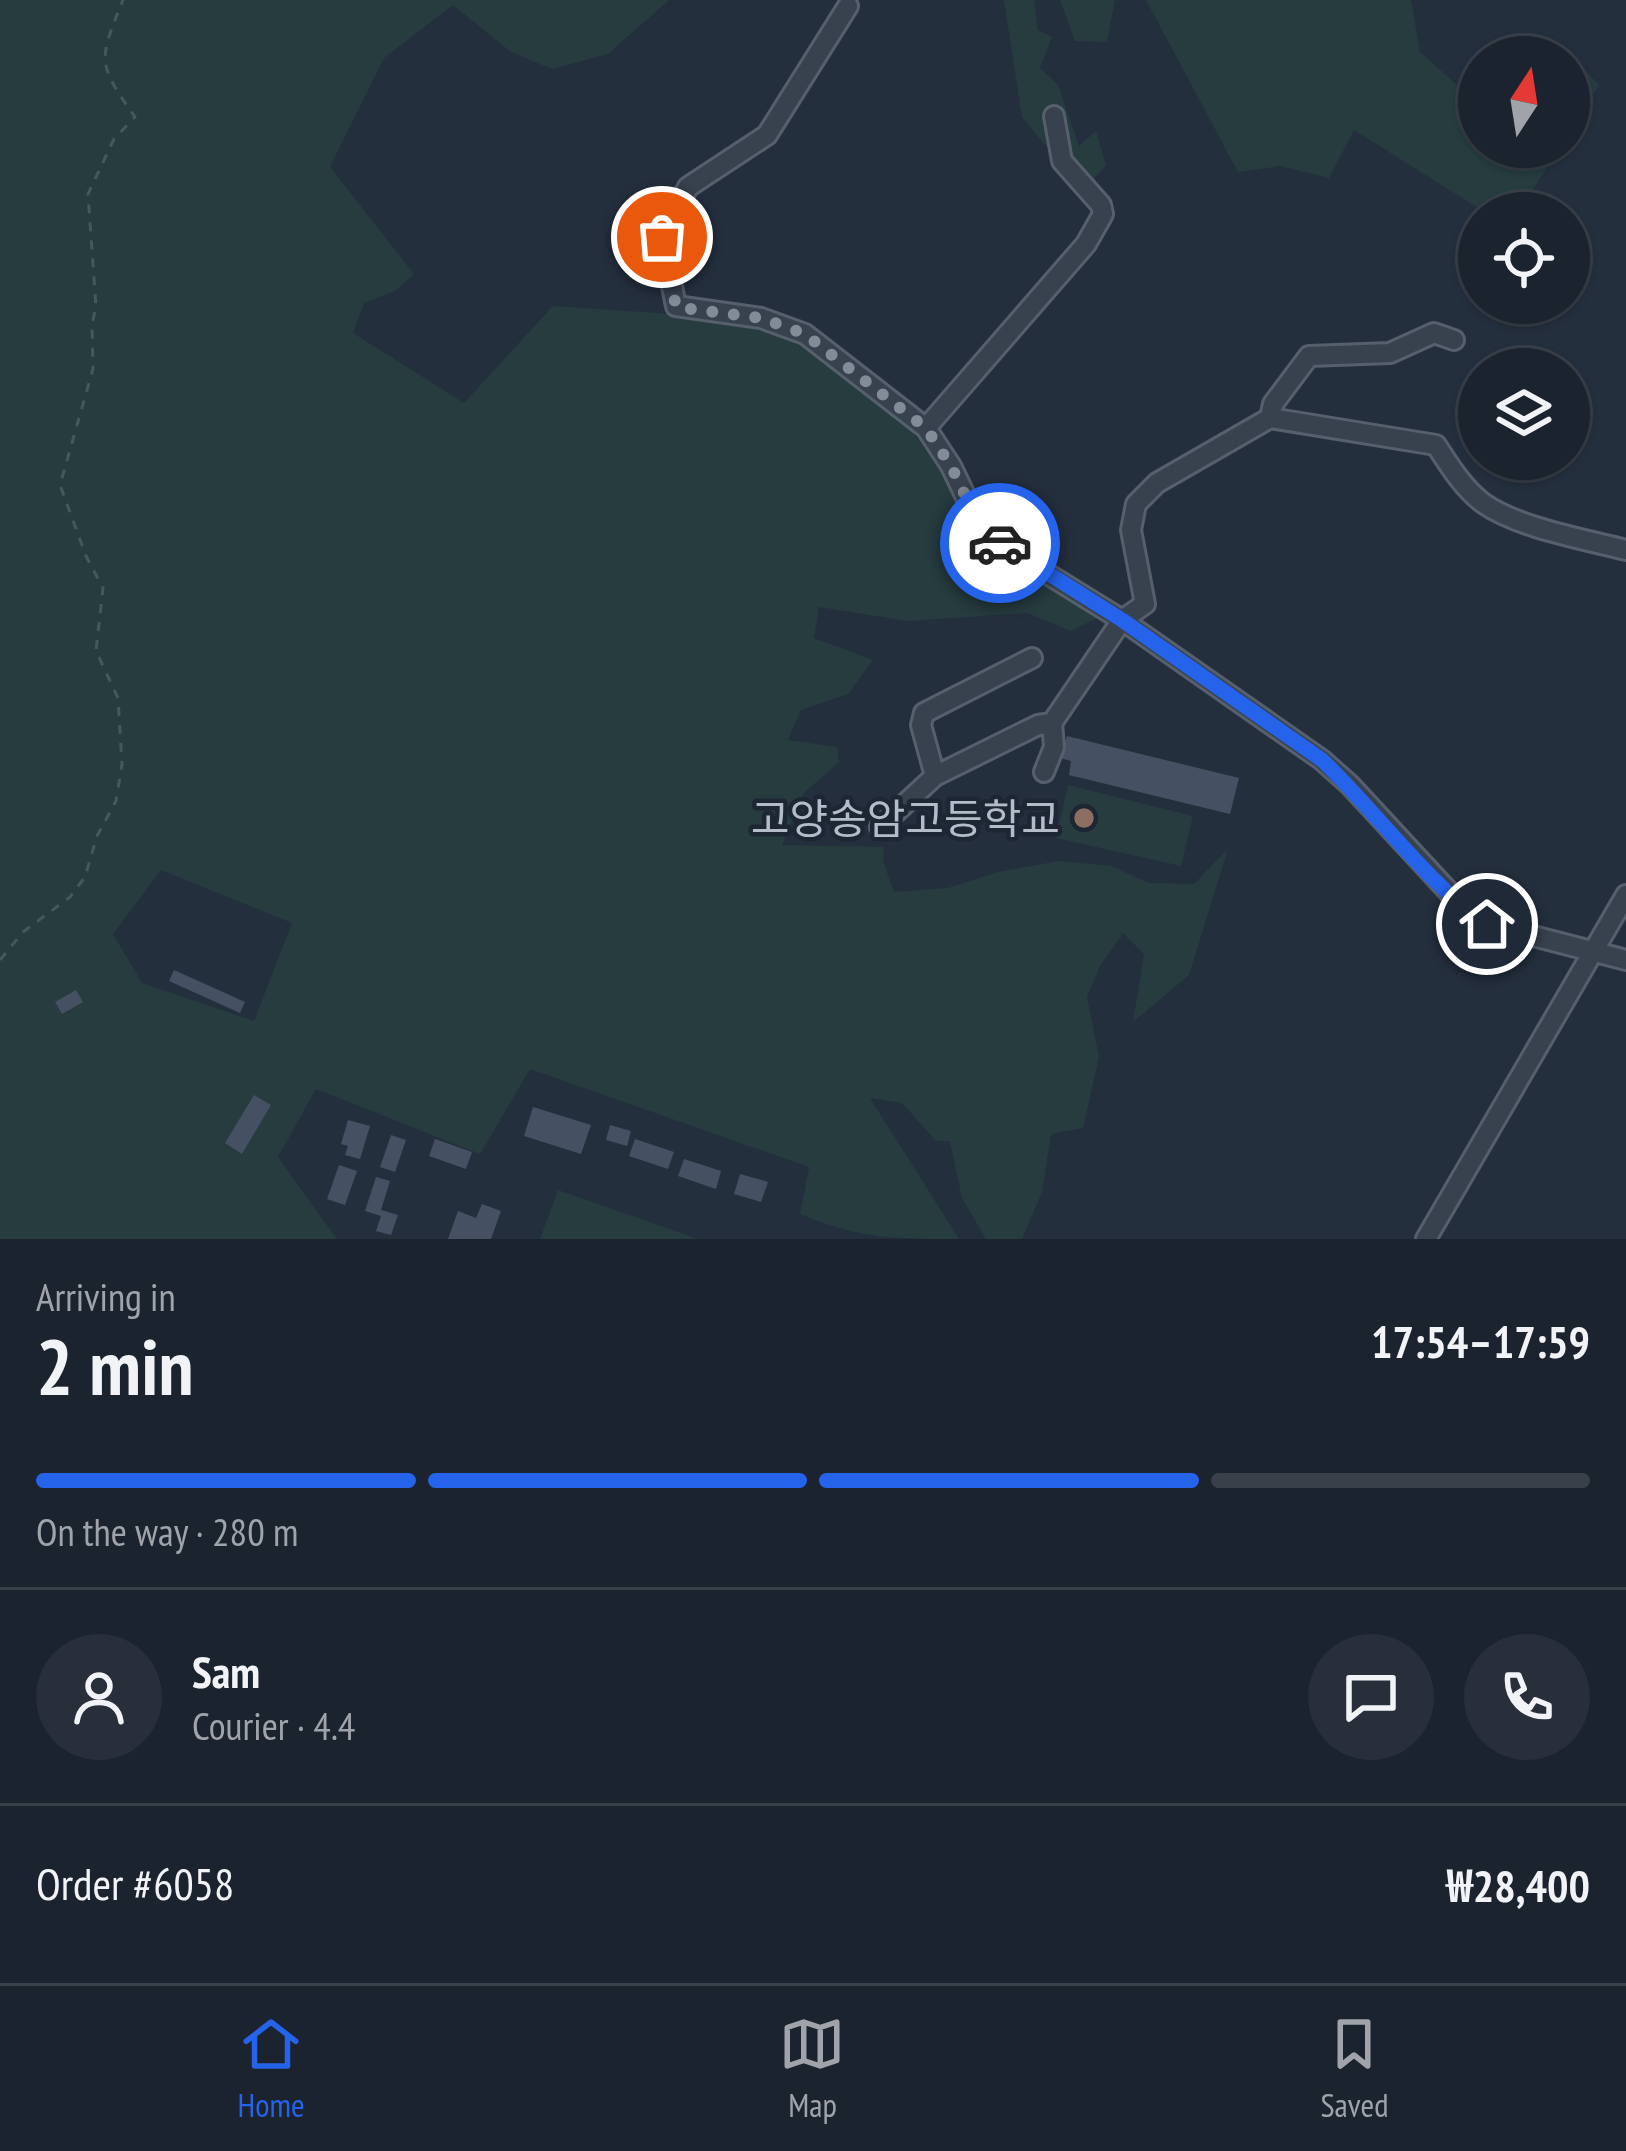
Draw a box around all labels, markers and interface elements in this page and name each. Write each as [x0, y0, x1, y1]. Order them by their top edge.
north arrow [1458, 36, 1590, 168]
map controls [1458, 36, 1590, 480]
pin [611, 186, 713, 288]
button: locate [1458, 192, 1590, 324]
icon: bag [629, 204, 695, 270]
button: layers [1458, 348, 1590, 480]
courier [940, 483, 1060, 603]
icon: car [967, 510, 1033, 576]
place label: 고양송암고등학교 [751, 791, 1060, 846]
marker: 고양송암고등학교 [1071, 805, 1097, 831]
pin [1436, 873, 1538, 975]
icon: home [1454, 891, 1520, 957]
text: Arriving in [36, 1271, 176, 1322]
text: 17:54–17:59 [1371, 1312, 1590, 1370]
text: 2 min [36, 1316, 194, 1417]
text: On the way · 280 m [36, 1506, 298, 1557]
button: person [36, 1634, 162, 1760]
button: chat [1308, 1634, 1434, 1760]
button: phone [1464, 1634, 1590, 1760]
text: Sam [192, 1642, 260, 1700]
text: Courier · 4.4 [192, 1700, 355, 1751]
text: Order #6058 [36, 1854, 234, 1912]
text: ₩28,400 [1446, 1856, 1590, 1914]
tab: Home [237, 2011, 305, 2126]
tab: Map [779, 2011, 845, 2126]
tab: Saved [1320, 2011, 1388, 2126]

